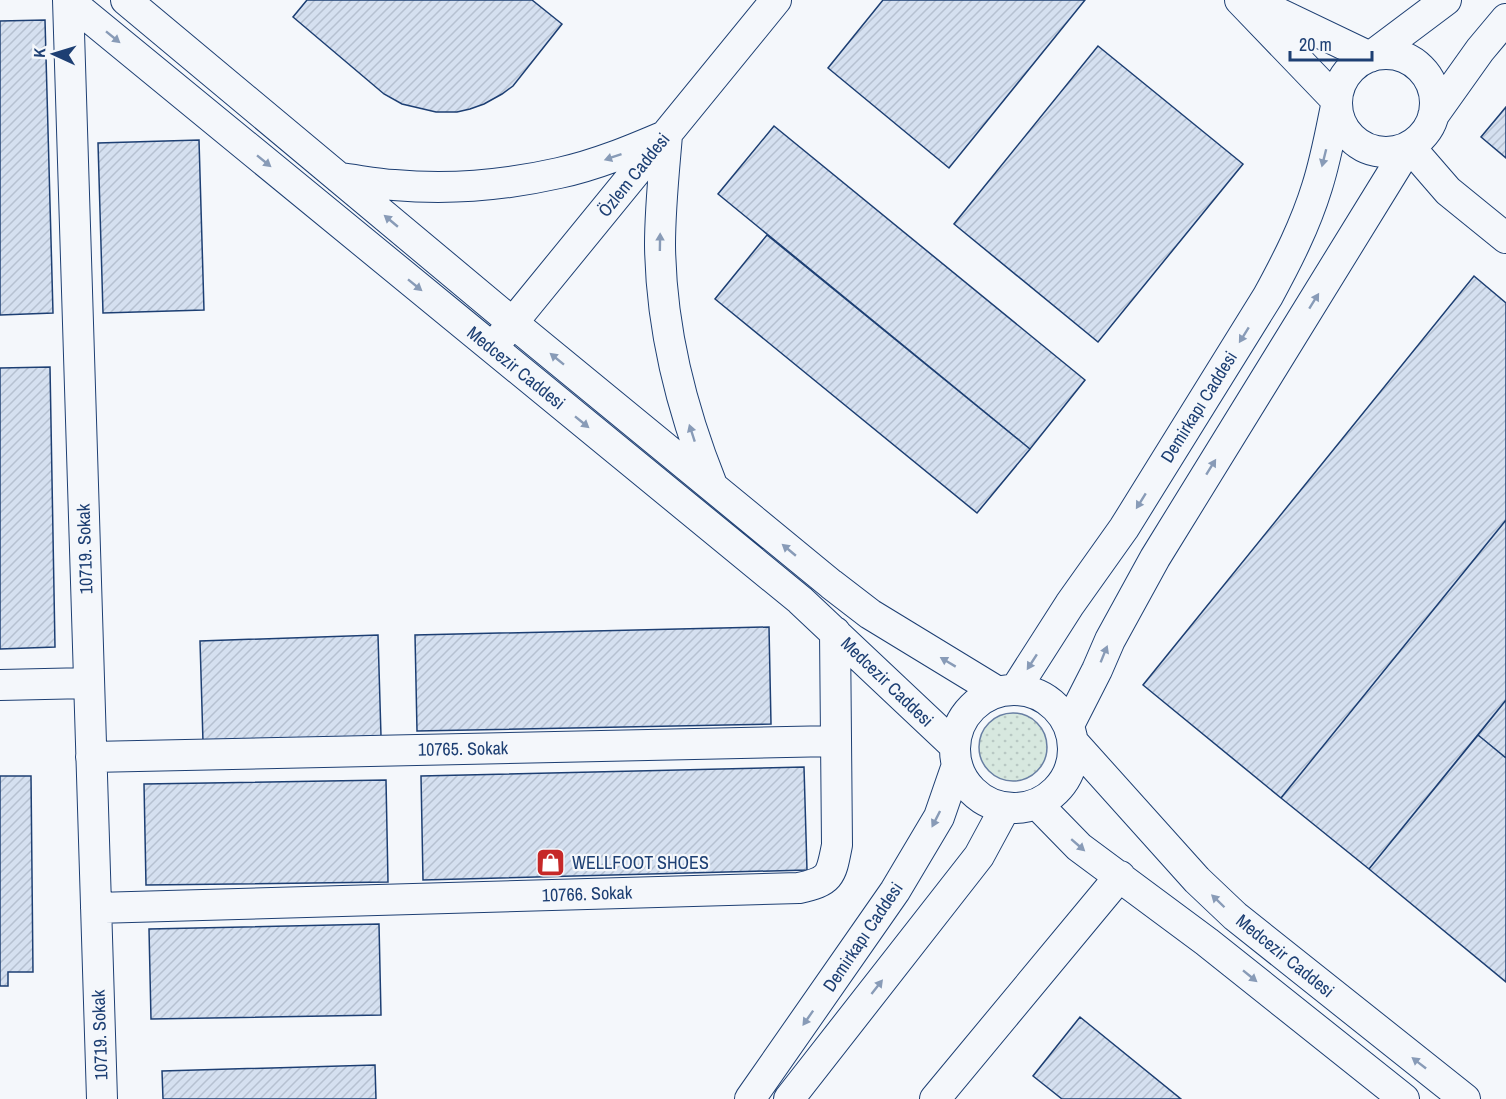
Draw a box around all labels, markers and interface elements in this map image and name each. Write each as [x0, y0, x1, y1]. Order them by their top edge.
north arrow [24, 24, 84, 84]
scale bar [1290, 24, 1372, 62]
one-way arrow [105, 30, 120, 43]
text: 20 m [1299, 32, 1332, 57]
text: K [28, 47, 50, 58]
street label: Özlem Caddesi [592, 127, 675, 222]
one-way arrow [1319, 149, 1329, 168]
one-way arrow [604, 152, 622, 162]
one-way arrow [256, 154, 271, 167]
one-way arrow [384, 215, 399, 228]
one-way arrow [656, 232, 665, 251]
one-way arrow [407, 278, 422, 291]
one-way arrow [1308, 293, 1319, 309]
street label: Medcezir Caddesi [462, 320, 571, 415]
one-way arrow [1238, 327, 1249, 343]
street label: Demirkapı Caddesi [1154, 346, 1243, 467]
one-way arrow [549, 353, 565, 366]
one-way arrow [574, 415, 590, 428]
one-way arrow [687, 424, 697, 442]
one-way arrow [1206, 459, 1217, 475]
one-way arrow [1136, 493, 1147, 509]
street label: 10719. Sokak [70, 503, 99, 595]
one-way arrow [781, 543, 797, 556]
street label: Medcezir Caddesi [836, 631, 939, 732]
one-way arrow [1100, 645, 1109, 663]
one-way arrow [1027, 654, 1038, 670]
one-way arrow [940, 656, 956, 667]
street label: 10765. Sokak [418, 735, 509, 762]
one-way arrow [932, 810, 942, 828]
one-way arrow [1070, 839, 1086, 852]
shop icon: WELLFOOT SHOES [535, 847, 567, 879]
place label: WELLFOOT SHOES [572, 850, 709, 875]
street label: Demirkapı Caddesi [817, 877, 909, 996]
street label: 10766. Sokak [541, 879, 633, 908]
one-way arrow [1212, 894, 1226, 908]
street label: Medcezir Caddesi [1231, 908, 1340, 1003]
one-way arrow [1242, 970, 1258, 983]
one-way arrow [871, 979, 883, 995]
street label: 10719. Sokak [85, 989, 114, 1081]
one-way arrow [802, 1009, 814, 1025]
one-way arrow [1411, 1056, 1427, 1069]

